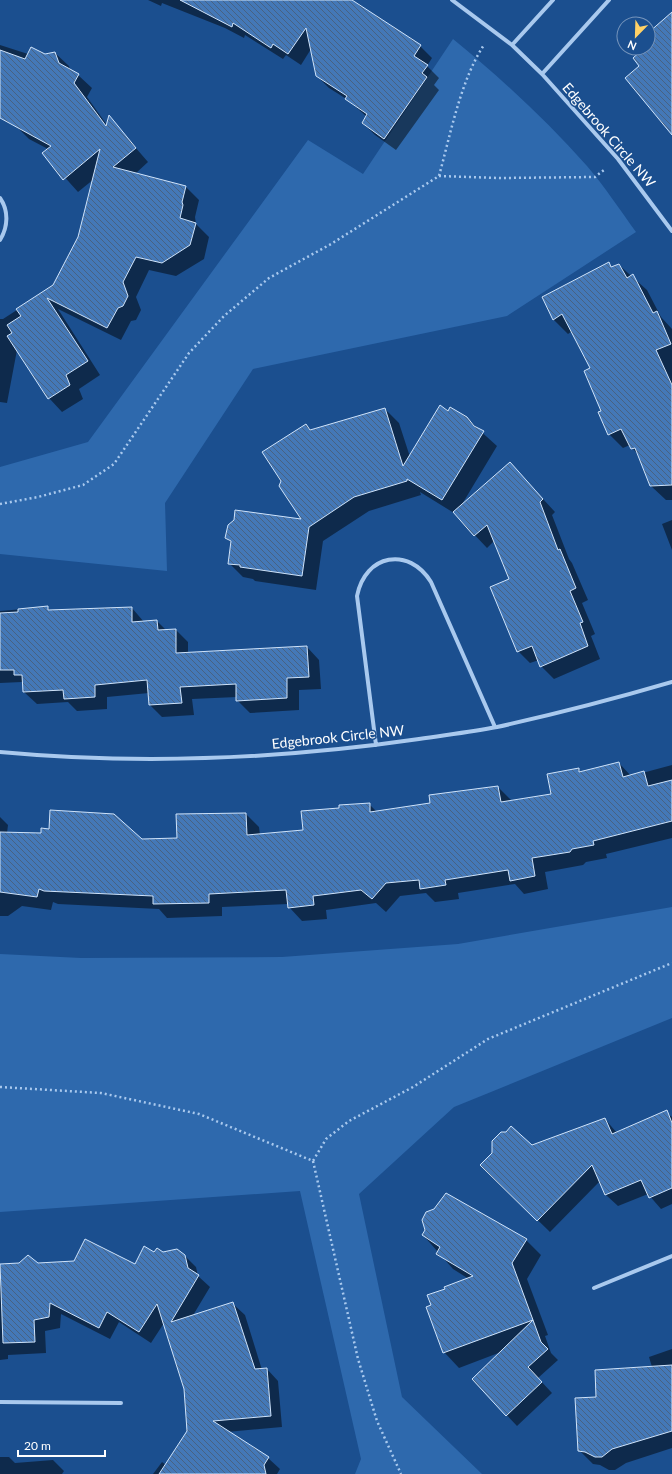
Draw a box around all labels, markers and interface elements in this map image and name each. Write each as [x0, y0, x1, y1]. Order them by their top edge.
north arrow [616, 16, 656, 56]
text: N [625, 38, 638, 53]
street label: Edgebrook Circle NW [559, 79, 660, 191]
street label: Edgebrook Circle NW [271, 721, 406, 752]
scale bar [18, 1432, 105, 1458]
text: 20 m [24, 1438, 51, 1453]

